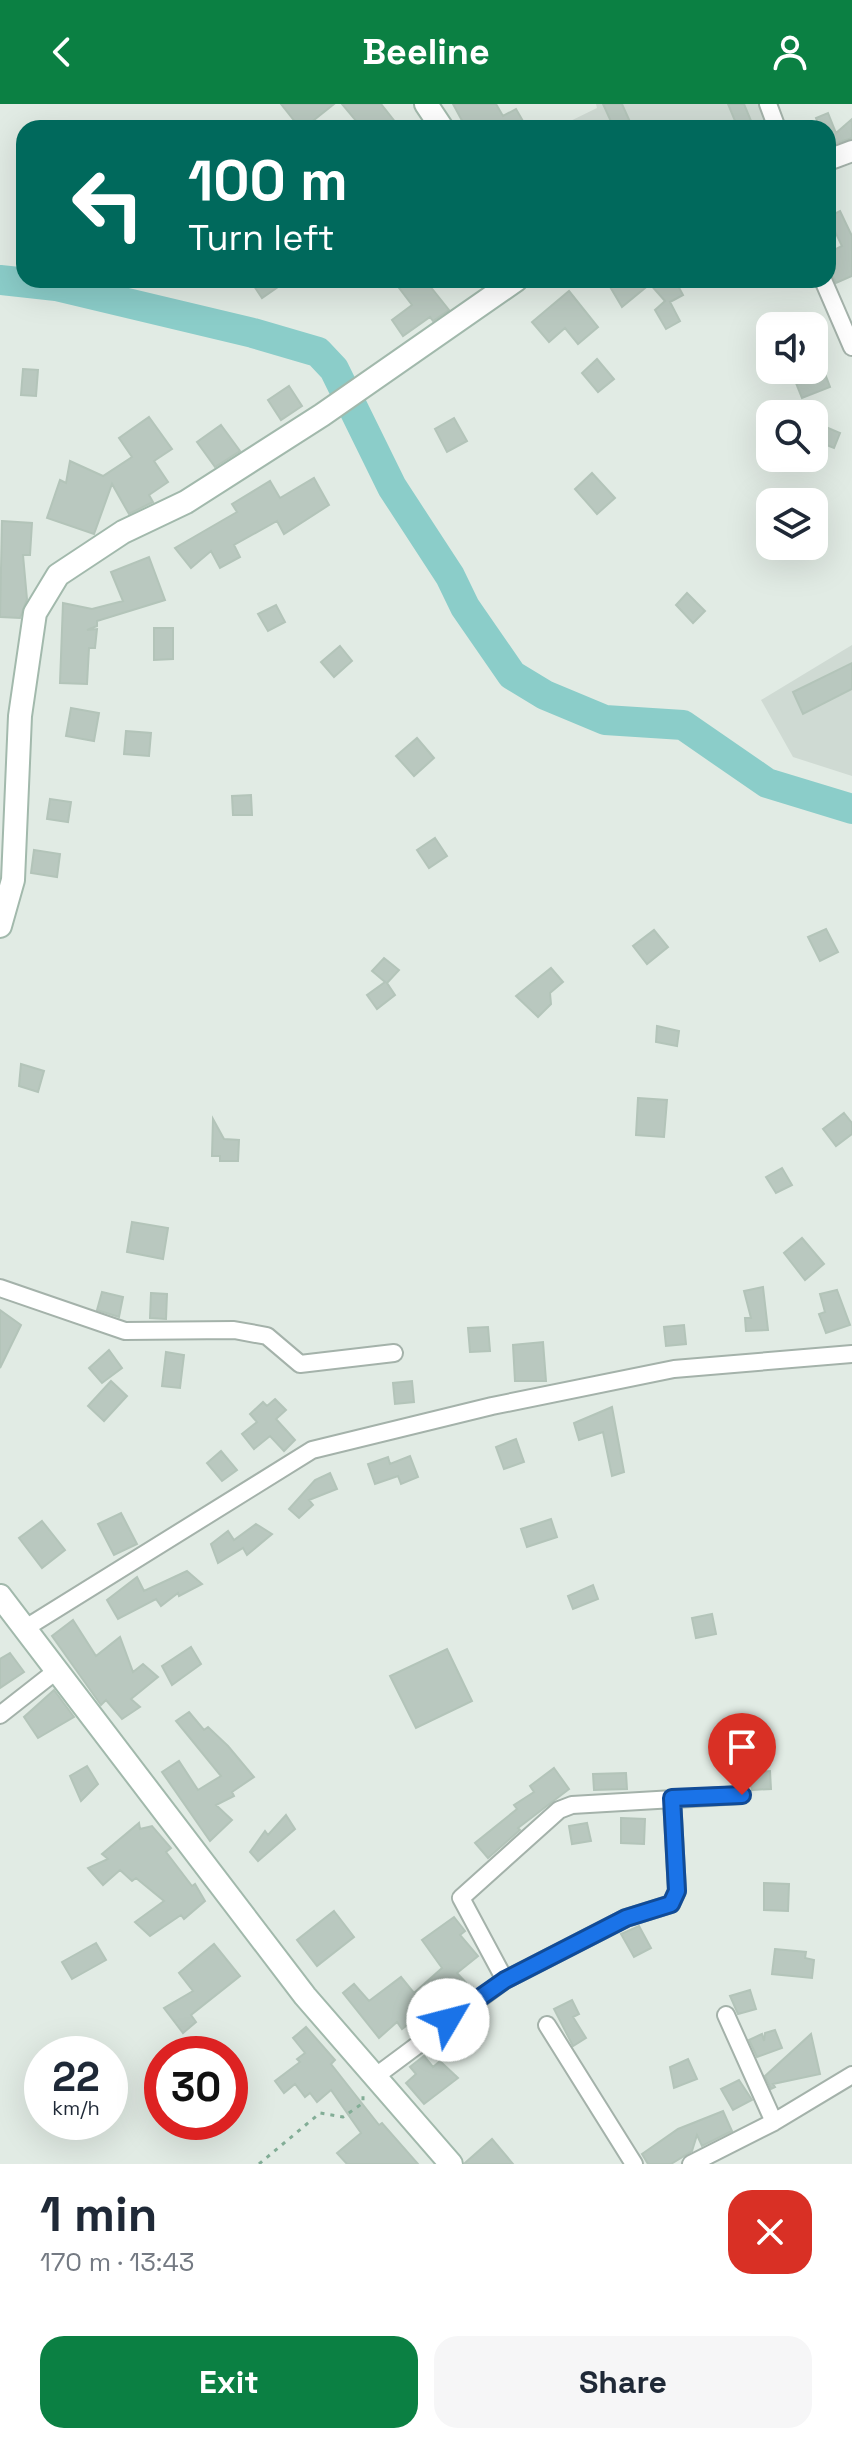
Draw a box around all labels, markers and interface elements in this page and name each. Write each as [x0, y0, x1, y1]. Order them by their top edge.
text: Beeline [362, 29, 490, 75]
icon: back [40, 30, 84, 74]
icon: person [768, 30, 812, 74]
text: 100 m [188, 145, 348, 216]
icon: left [56, 152, 160, 256]
text: Turn left [188, 215, 335, 261]
map controls [756, 312, 828, 560]
button: sound [756, 312, 828, 384]
button: search [756, 400, 828, 472]
button: layers [756, 488, 828, 560]
pin [708, 1713, 776, 1795]
icon: arrive [720, 1725, 764, 1769]
position arrow [406, 1978, 490, 2062]
speed limit sign: 30 [144, 2036, 248, 2140]
text: 22 [52, 2052, 100, 2103]
text: km/h [52, 2095, 100, 2121]
text: 1 min [40, 2184, 157, 2245]
button: close [728, 2190, 812, 2274]
text: 170 m · 13:43 [40, 2245, 194, 2279]
button: Exit [40, 2336, 418, 2428]
button: Share [434, 2336, 812, 2428]

